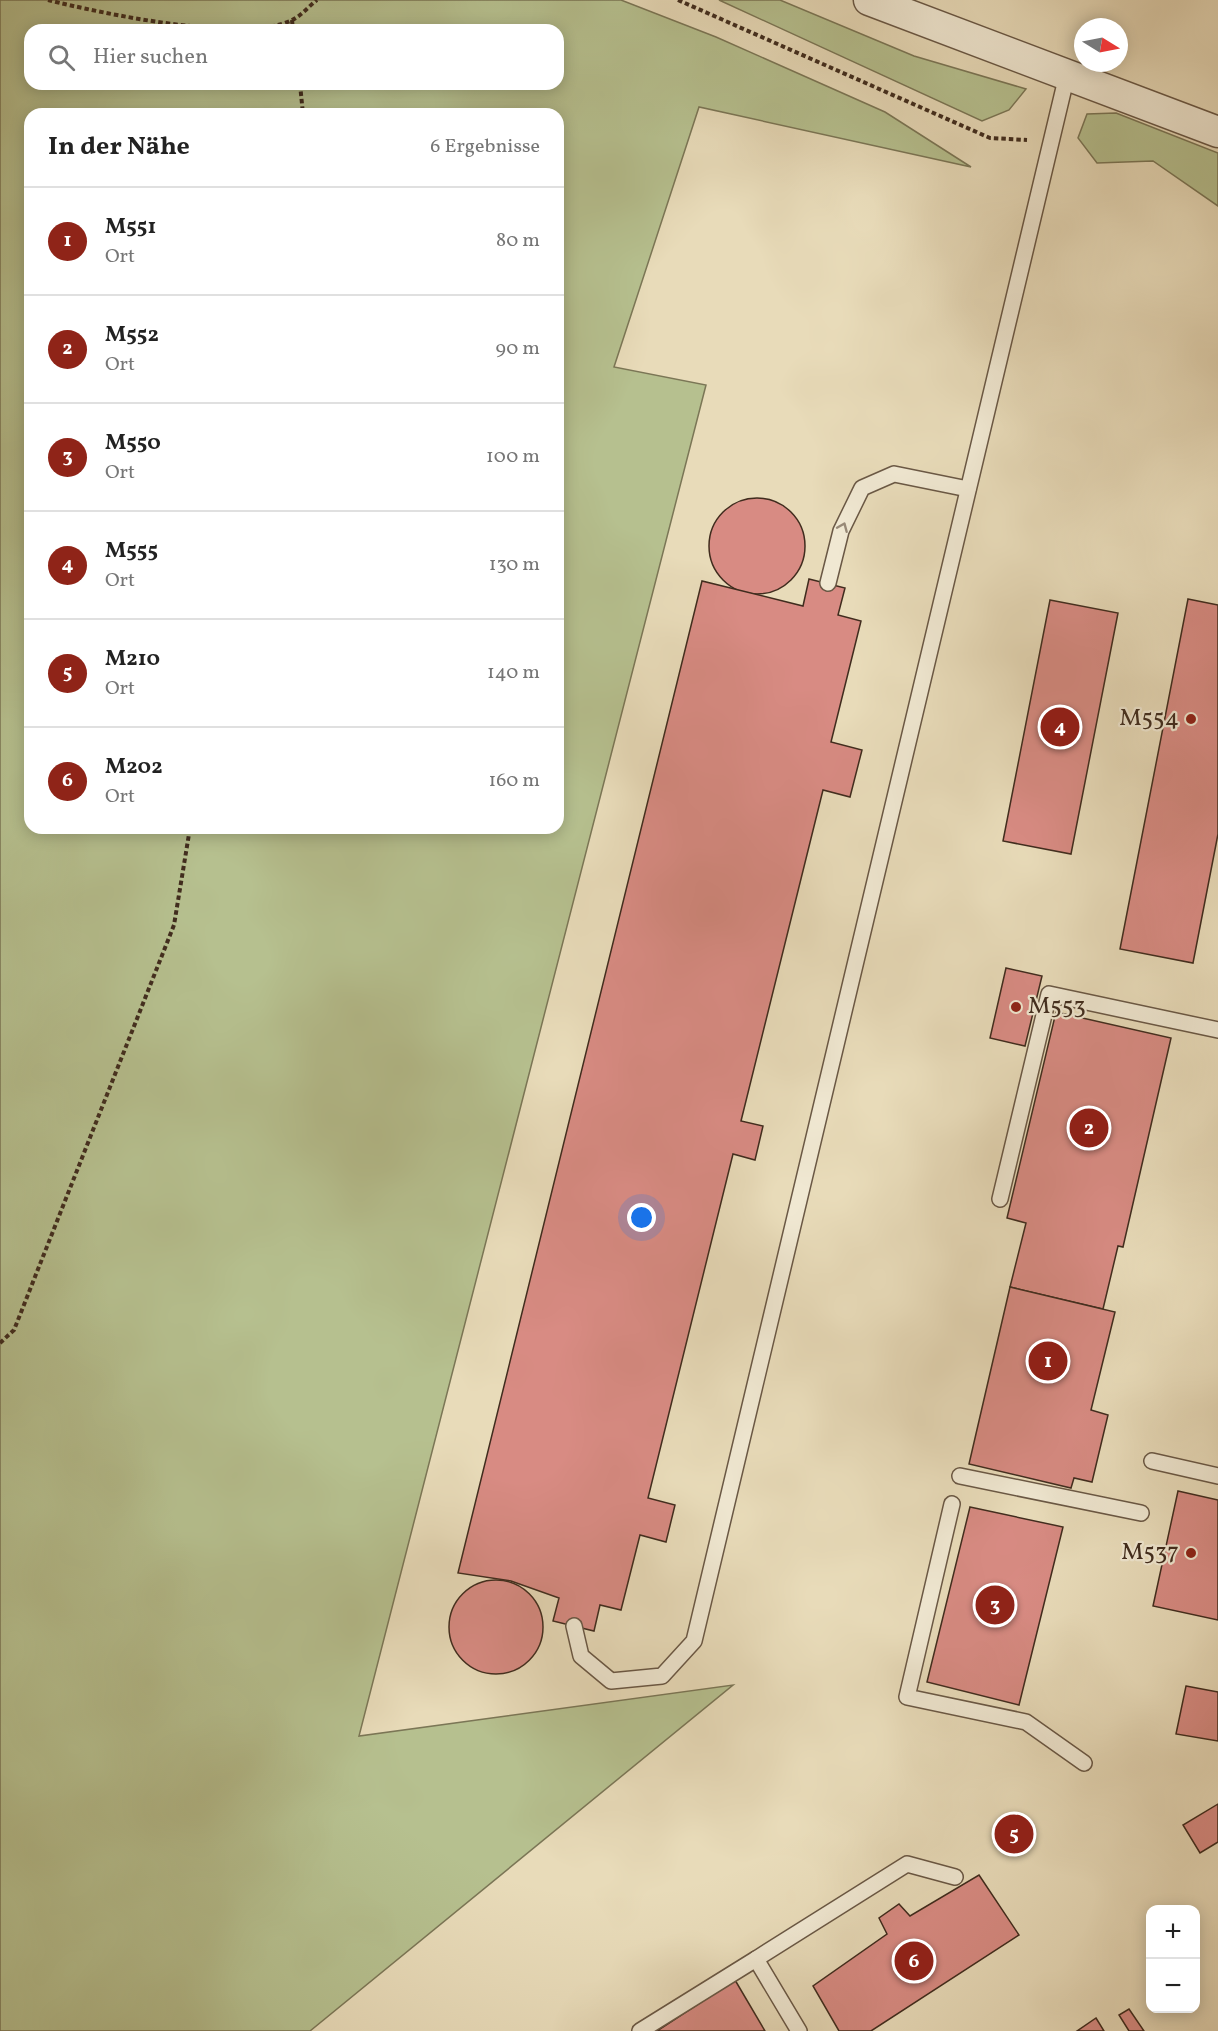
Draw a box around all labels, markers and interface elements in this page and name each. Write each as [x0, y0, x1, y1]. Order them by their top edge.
north arrow [1074, 18, 1128, 72]
search box [24, 24, 564, 90]
icon: search [45, 41, 78, 74]
text: Hier suchen [93, 42, 208, 73]
text: In der Nähe [48, 129, 190, 165]
text: 6 Ergebnisse [430, 133, 540, 161]
text: M551 [105, 212, 156, 243]
text: 1 [63, 227, 72, 255]
text: 80 m [496, 227, 540, 255]
text: Ort [105, 243, 135, 271]
text: M552 [105, 320, 159, 351]
text: 2 [62, 335, 73, 363]
text: 90 m [496, 335, 540, 363]
text: Ort [105, 351, 135, 379]
text: M550 [105, 428, 161, 459]
text: 3 [62, 443, 73, 471]
text: 100 m [486, 443, 540, 471]
text: Ort [105, 459, 135, 487]
one-way arrow [836, 523, 848, 534]
text: M555 [105, 536, 158, 567]
text: 4 [61, 551, 74, 579]
text: 130 m [489, 551, 540, 579]
text: Ort [105, 567, 135, 595]
text: M210 [105, 644, 160, 675]
text: 5 [63, 659, 72, 687]
text: 140 m [487, 659, 540, 687]
text: Ort [105, 675, 135, 703]
place label: M554 [1119, 702, 1179, 736]
pin: 4 [1040, 704, 1080, 750]
marker: M554 [1184, 712, 1198, 726]
text: M202 [105, 752, 163, 783]
text: 6 [62, 767, 73, 795]
text: 160 m [488, 767, 540, 795]
text: Ort [105, 783, 135, 811]
place label: M553 [1028, 990, 1086, 1024]
marker: M553 [1009, 1000, 1023, 1014]
pin: 2 [1070, 1106, 1108, 1150]
your location [627, 1203, 656, 1232]
pin: 1 [1028, 1338, 1068, 1384]
place label: M537 [1121, 1536, 1179, 1570]
marker: M537 [1184, 1546, 1198, 1560]
pin: 3 [976, 1582, 1014, 1628]
pin: 5 [994, 1812, 1034, 1856]
map controls [1146, 1905, 1200, 2013]
button: + [1146, 1905, 1200, 1959]
pin: 6 [894, 1938, 934, 1984]
button: − [1146, 1959, 1200, 2013]

